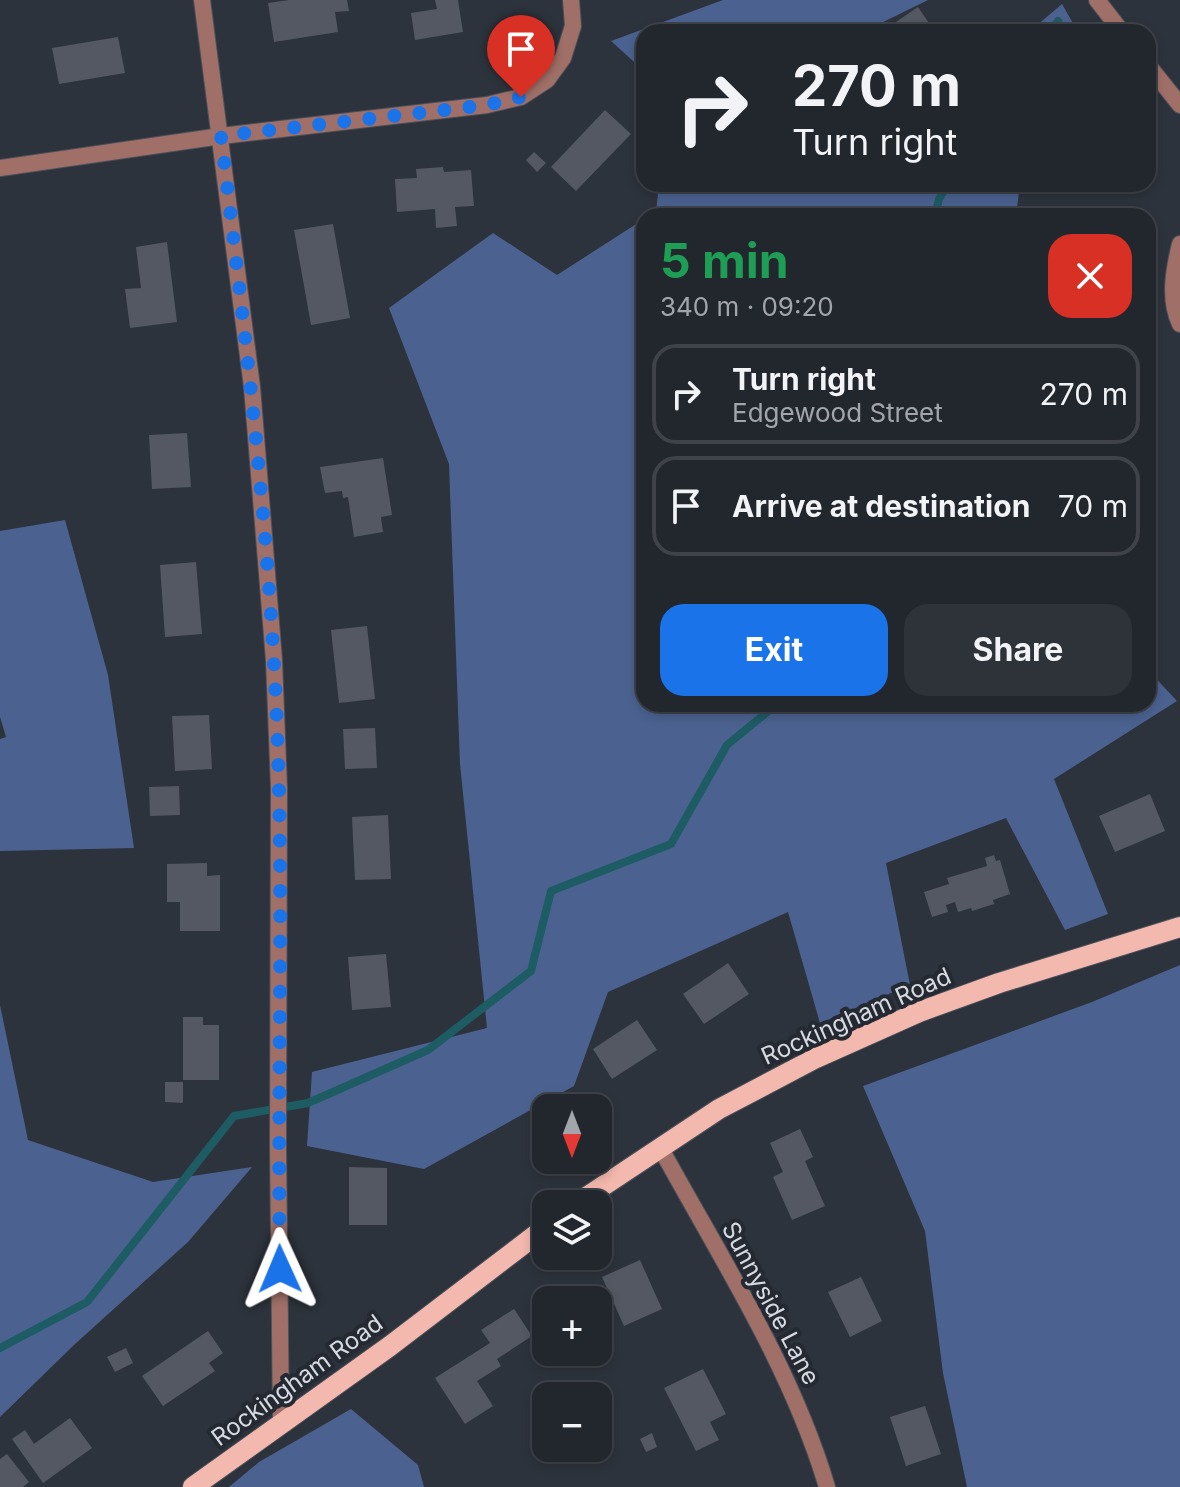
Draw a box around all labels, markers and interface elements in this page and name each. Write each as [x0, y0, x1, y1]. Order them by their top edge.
pin [487, 15, 555, 97]
icon: arrive [499, 27, 543, 71]
text: 270 m [792, 52, 961, 120]
icon: right [660, 56, 764, 160]
text: Turn right [792, 120, 957, 164]
text: 5 min [660, 231, 789, 290]
button: close [1048, 234, 1132, 318]
text: 340 m · 09:20 [660, 291, 834, 322]
text: Turn right [732, 361, 876, 397]
icon: right [664, 372, 708, 416]
text: 270 m [1040, 376, 1128, 412]
text: Edgewood Street [732, 397, 943, 428]
icon: arrive [664, 484, 708, 528]
text: Arrive at destination [732, 488, 1030, 524]
text: 70 m [1058, 488, 1128, 524]
button: Exit [660, 604, 888, 696]
button: Share [904, 604, 1132, 696]
street label: Rockingham Road [757, 961, 955, 1071]
north arrow [532, 1094, 612, 1174]
map controls [532, 1094, 612, 1462]
button: layers [532, 1190, 612, 1270]
street label: Sunnyside Lane [716, 1217, 826, 1389]
position arrow [238, 1227, 322, 1311]
button: + [532, 1286, 612, 1366]
street label: Rockingham Road [206, 1308, 388, 1452]
button: − [532, 1382, 612, 1462]

